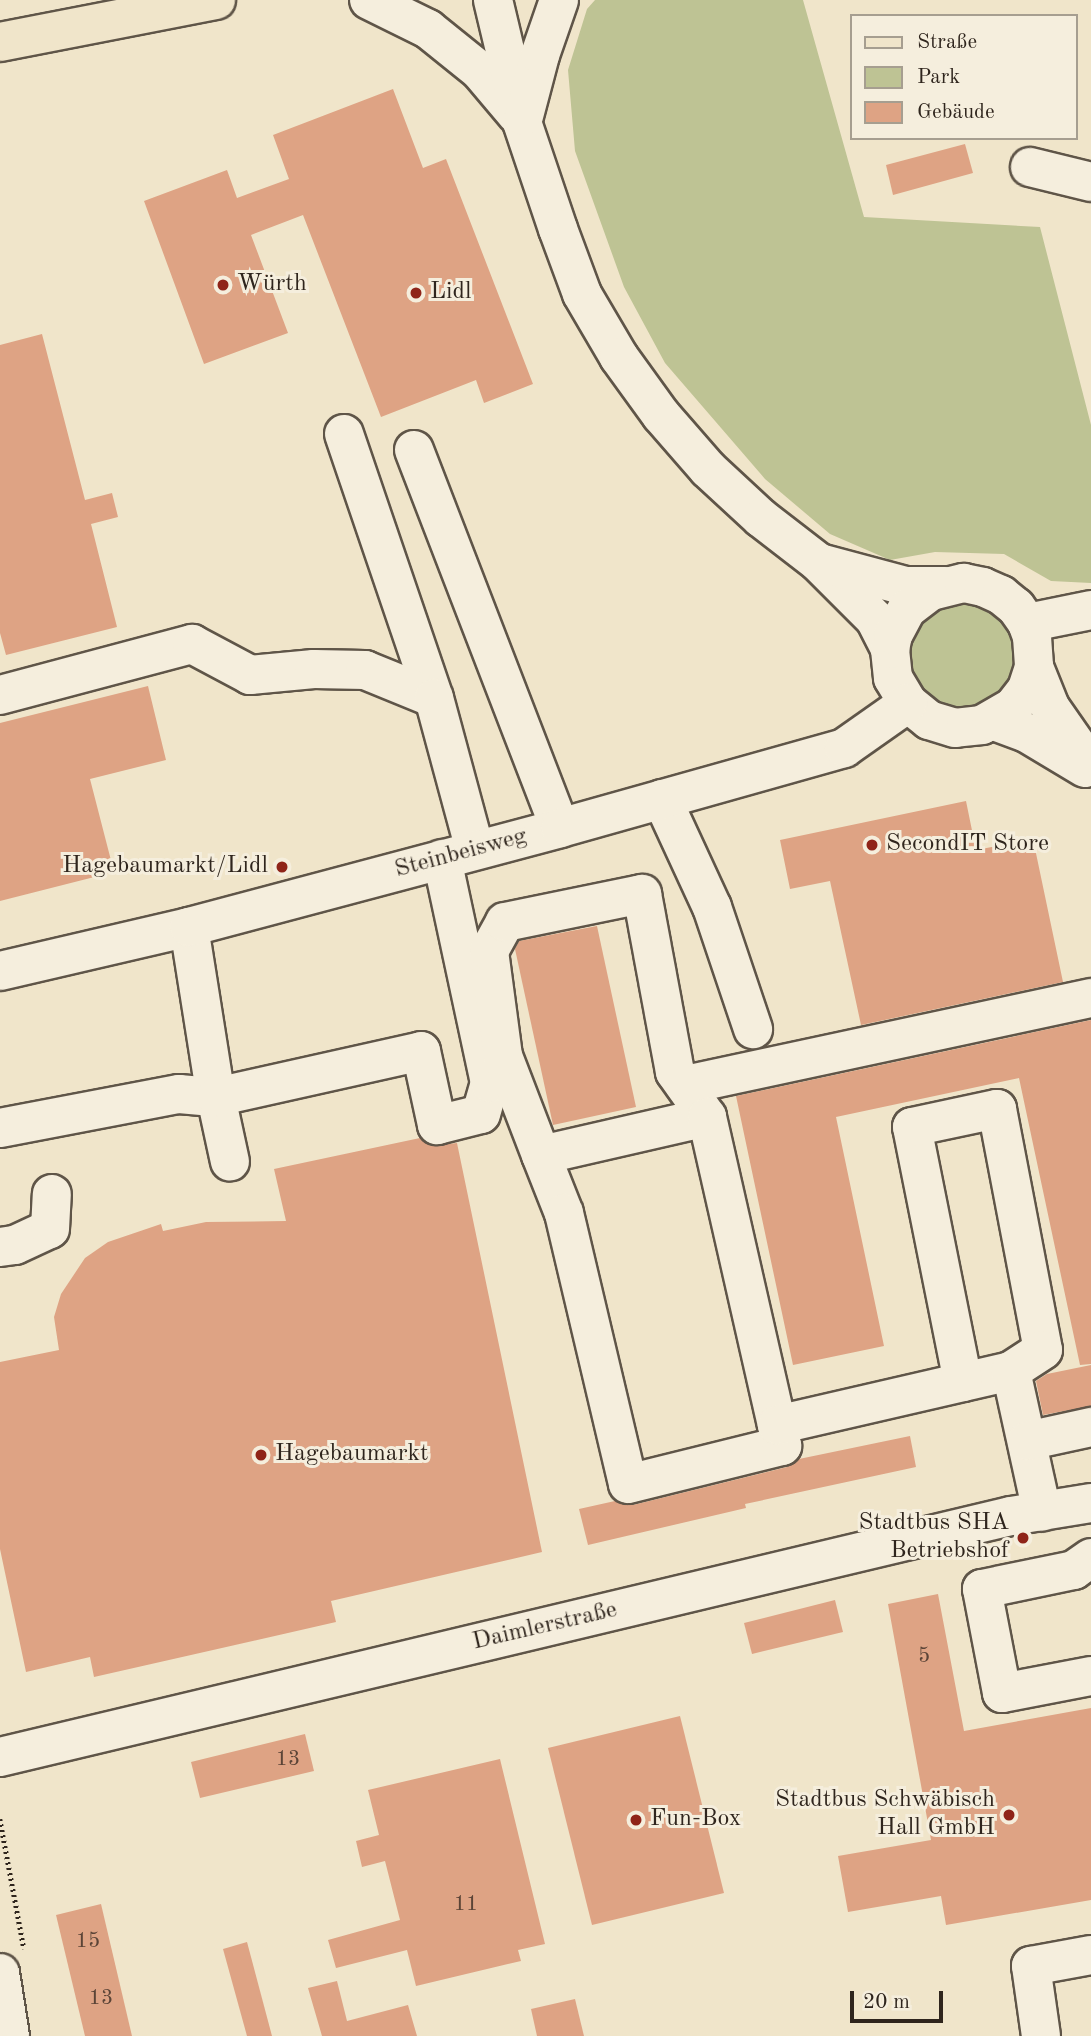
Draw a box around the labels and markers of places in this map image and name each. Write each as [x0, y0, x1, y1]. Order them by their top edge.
place label: Würth [237, 271, 307, 299]
marker: Würth [215, 277, 231, 293]
place label: Lidl [430, 279, 472, 307]
marker: Lidl [408, 285, 424, 301]
place label: SecondIT Store [886, 831, 1049, 859]
marker: SecondIT Store [864, 837, 880, 853]
place label: Hagebaumarkt/Lidl [62, 853, 268, 881]
marker: Hagebaumarkt/Lidl [274, 859, 290, 875]
place label: Hagebaumarkt [275, 1441, 428, 1469]
marker: Hagebaumarkt [253, 1447, 269, 1463]
place label: Stadtbus SHA Betriebshof [859, 1510, 1009, 1566]
marker: Stadtbus SHA Betriebshof [1015, 1530, 1031, 1546]
place label: Stadtbus Schwäbisch Hall GmbH [775, 1787, 995, 1843]
place label: Fun-Box [650, 1806, 741, 1834]
marker: Stadtbus Schwäbisch Hall GmbH [1001, 1807, 1017, 1823]
marker: Fun-Box [628, 1812, 644, 1828]

